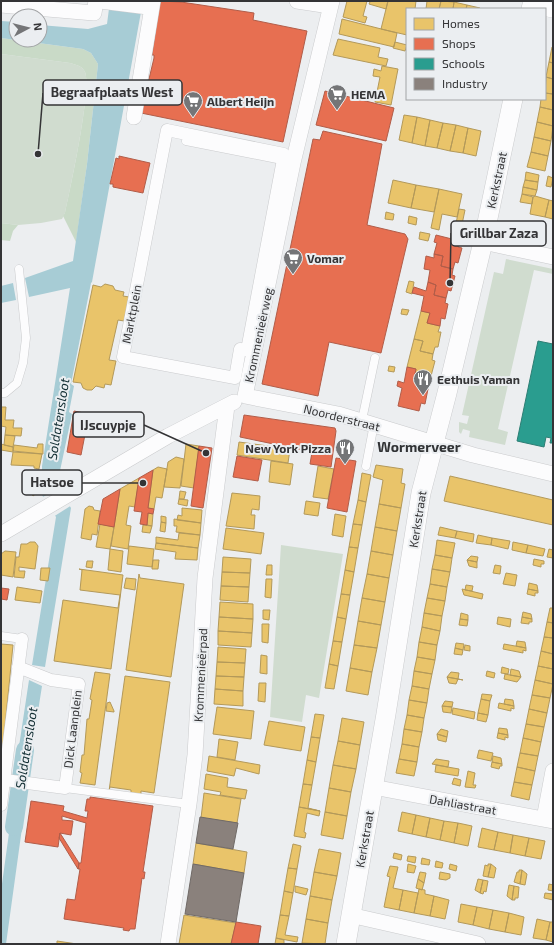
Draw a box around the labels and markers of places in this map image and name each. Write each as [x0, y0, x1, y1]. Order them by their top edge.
callout: Begraafplaats West [43, 80, 182, 105]
supermarket icon: HEMA [326, 83, 348, 111]
place label: HEMA [351, 87, 385, 101]
supermarket icon: Albert Heijn [182, 90, 204, 118]
place label: Albert Heijn [207, 94, 274, 109]
callout: Grillbar Zaza [451, 221, 546, 246]
supermarket icon: Vomar [282, 247, 304, 275]
place label: Vomar [307, 251, 344, 265]
restaurant icon: Eethuis Yaman [412, 368, 434, 396]
place label: Eethuis Yaman [437, 372, 520, 386]
callout: IJscuypje [73, 412, 144, 437]
restaurant icon: New York Pizza [334, 437, 356, 465]
place label: New York Pizza [245, 441, 331, 455]
callout: Hatsoe [22, 470, 82, 495]

